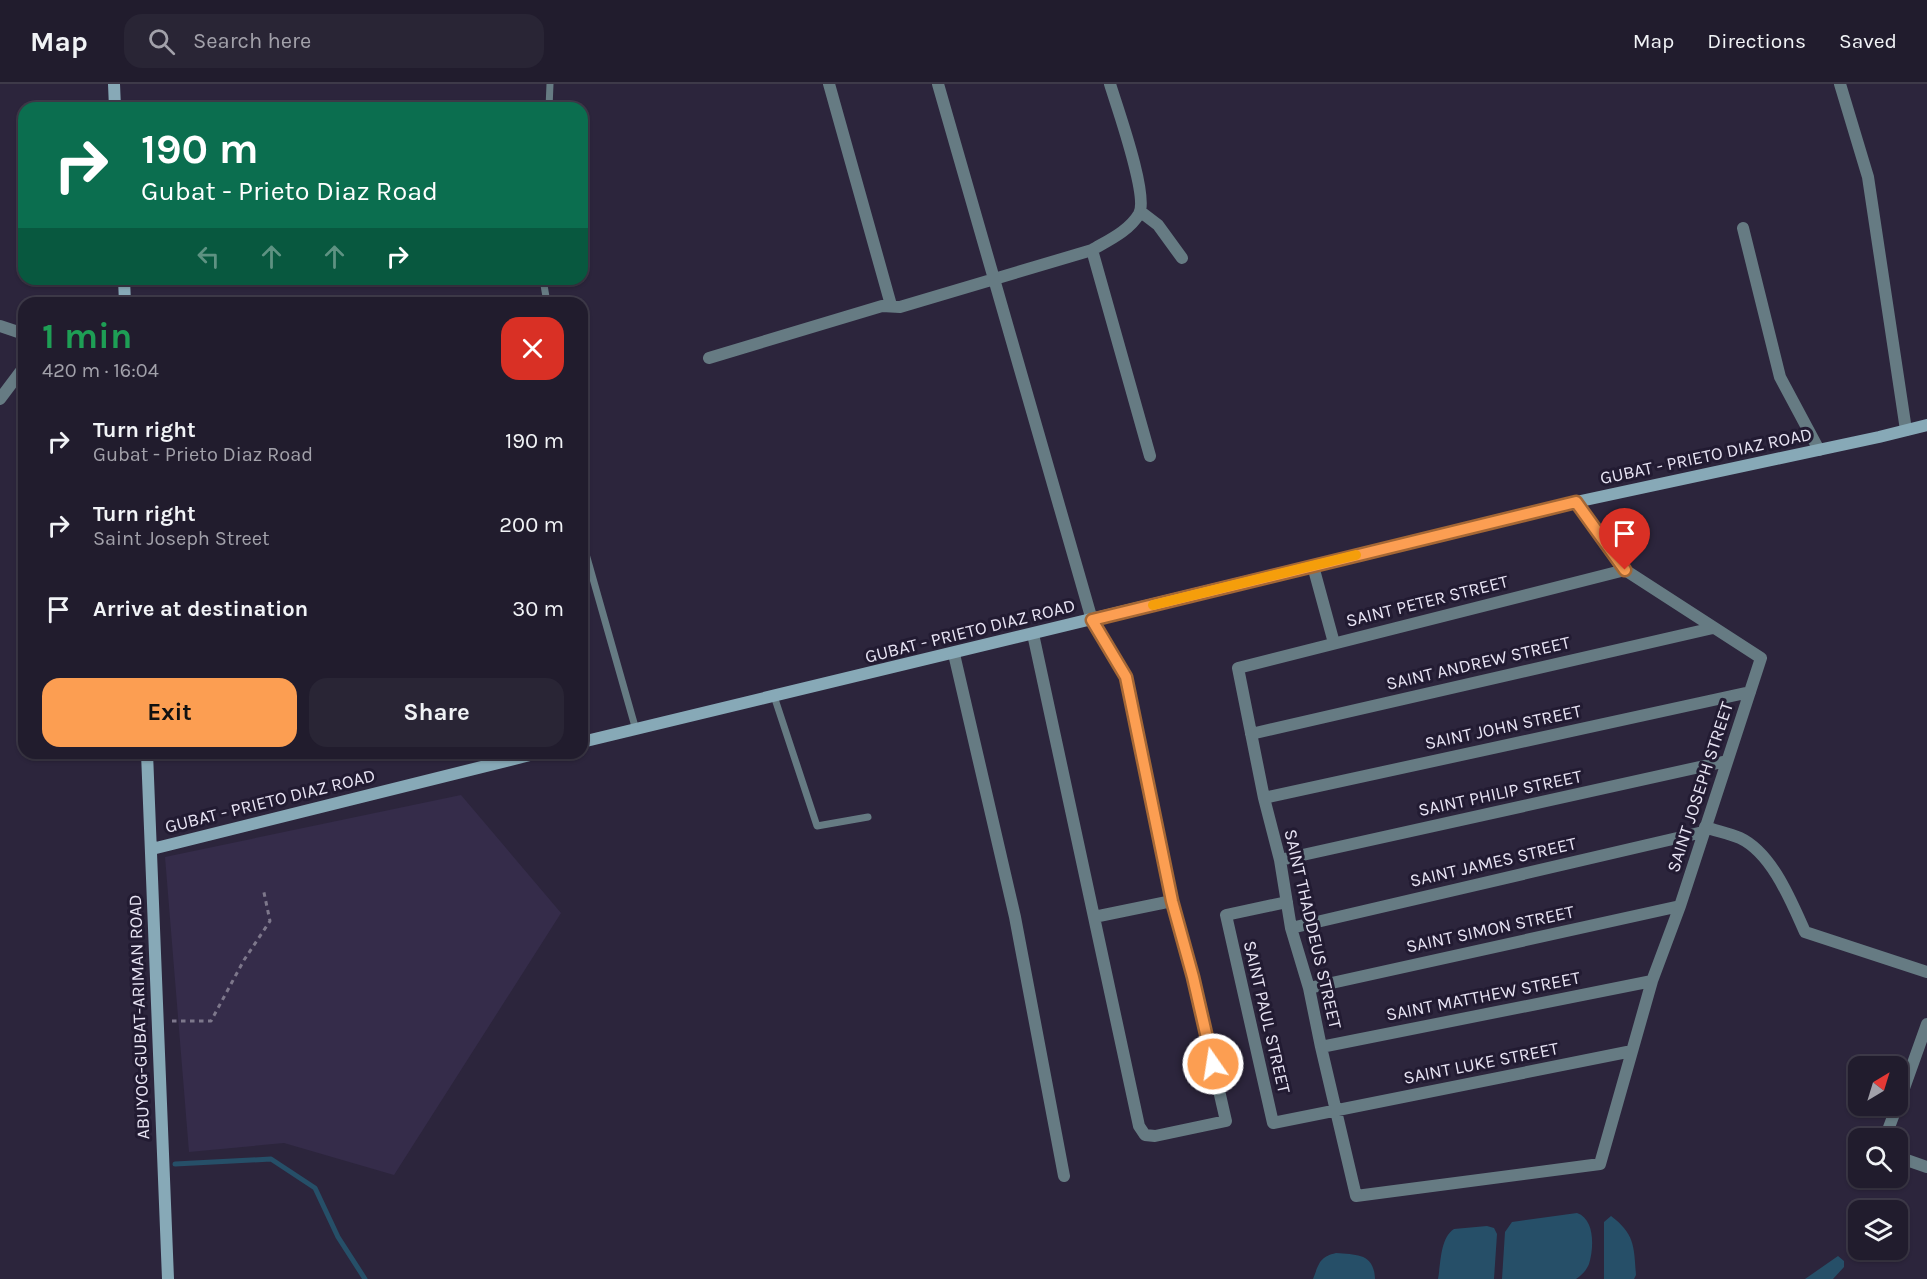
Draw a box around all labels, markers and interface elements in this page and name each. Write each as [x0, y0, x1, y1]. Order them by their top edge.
search box [124, 14, 544, 68]
text: Map [30, 25, 88, 58]
icon: search [145, 25, 178, 58]
text: Search here [193, 28, 311, 54]
text: Map [1633, 29, 1674, 53]
text: Directions [1707, 29, 1806, 53]
text: Saved [1839, 29, 1897, 53]
text: 190 m [141, 124, 259, 174]
icon: right [42, 126, 120, 204]
text: Gubat - Prieto Diaz Road [141, 175, 438, 207]
icon: left [192, 240, 225, 273]
icon: ahead [255, 240, 288, 273]
icon: ahead [318, 240, 351, 273]
icon: right [381, 240, 414, 273]
text: 1 min [42, 315, 132, 357]
button: close [501, 317, 564, 380]
text: 420 m · 16:04 [42, 359, 159, 382]
text: Turn right [93, 417, 196, 443]
street label: GUBAT - PRIETO DIAZ ROAD [1598, 423, 1814, 489]
icon: right [42, 425, 75, 458]
text: 190 m [505, 428, 564, 454]
text: Gubat - Prieto Diaz Road [93, 443, 313, 466]
text: Turn right [93, 501, 196, 527]
pin [1599, 508, 1650, 570]
icon: right [42, 509, 75, 542]
text: 200 m [499, 512, 564, 538]
icon: arrive [1608, 517, 1641, 550]
text: Saint Joseph Street [93, 527, 270, 550]
street label: SAINT PETER STREET [1344, 570, 1510, 632]
icon: arrive [42, 593, 75, 626]
street label: GUBAT - PRIETO DIAZ ROAD [863, 594, 1077, 668]
text: Arrive at destination [93, 596, 308, 622]
text: 30 m [512, 596, 564, 622]
street label: SAINT ANDREW STREET [1384, 631, 1572, 695]
button: Exit [42, 678, 297, 747]
button: Share [309, 678, 564, 747]
street label: SAINT JOSEPH STREET [1662, 699, 1738, 875]
street label: SAINT JOHN STREET [1423, 700, 1583, 754]
street label: GUBAT - PRIETO DIAZ ROAD [163, 764, 377, 838]
street label: SAINT PHILIP STREET [1416, 765, 1584, 821]
street label: SAINT THADDEUS STREET [1279, 827, 1347, 1031]
street label: SAINT JAMES STREET [1408, 832, 1578, 892]
street label: ABUYOG-GUBAT-ARIMAN ROAD [124, 894, 154, 1140]
street label: SAINT SIMON STREET [1404, 900, 1576, 958]
street label: SAINT PAUL STREET [1239, 938, 1295, 1096]
street label: SAINT MATTHEW STREET [1384, 966, 1582, 1026]
position arrow [1181, 1032, 1245, 1096]
street label: SAINT LUKE STREET [1402, 1037, 1560, 1089]
north arrow [1848, 1056, 1908, 1116]
map controls [1848, 1056, 1908, 1260]
button: search [1848, 1128, 1908, 1188]
button: layers [1848, 1200, 1908, 1260]

